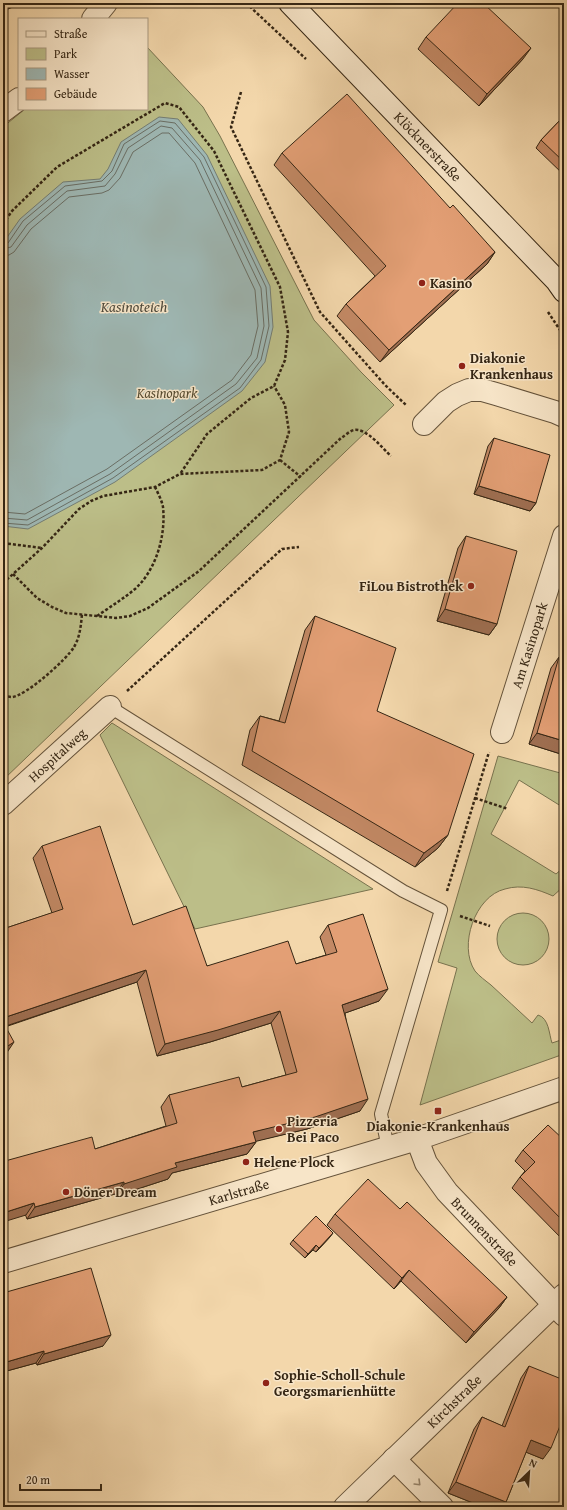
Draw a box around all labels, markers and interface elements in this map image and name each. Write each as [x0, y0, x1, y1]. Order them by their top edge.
legend [18, 18, 148, 110]
text: Straße [54, 25, 88, 42]
text: Park [54, 45, 78, 62]
text: Wasser [54, 65, 90, 82]
text: Gebäude [54, 85, 97, 102]
street label: Klöcknerstraße [389, 107, 467, 186]
place label: Kasino [430, 273, 473, 293]
marker: Kasino [417, 278, 427, 288]
water label: Kasinoteich [100, 296, 168, 317]
place label: Diakonie Krankenhaus [470, 348, 553, 384]
marker: Diakonie Krankenhaus [457, 361, 467, 371]
park label: Kasinopark [136, 383, 198, 403]
place label: FiLou Bistrothek [359, 576, 464, 596]
marker: FiLou Bistrothek [466, 581, 476, 591]
street label: Am Kasinopark [506, 599, 553, 691]
street label: Hospitalweg [24, 723, 91, 787]
marker: Diakonie-Krankenhaus [433, 1106, 443, 1116]
place label: Pizzeria Bei Paco [287, 1111, 340, 1147]
place label: Diakonie-Krankenhaus [366, 1116, 510, 1136]
marker: Pizzeria Bei Paco [274, 1124, 284, 1134]
place label: Helene Plock [254, 1152, 335, 1172]
marker: Helene Plock [241, 1157, 251, 1167]
street label: Karlstraße [206, 1173, 272, 1210]
place label: Döner Dream [74, 1182, 157, 1202]
marker: Döner Dream [61, 1187, 71, 1197]
street label: Brunnenstraße [447, 1192, 523, 1271]
place label: Sophie-Scholl-Schule Georgsmarienhütte [274, 1365, 406, 1401]
street label: Kirchstraße [422, 1370, 486, 1433]
marker: Sophie-Scholl-Schule Georgsmarienhütte [261, 1378, 271, 1388]
north arrow [509, 1452, 549, 1492]
text: N [527, 1454, 541, 1472]
scale bar [20, 1466, 101, 1492]
text: 20 m [26, 1471, 50, 1488]
one-way arrow [413, 1478, 421, 1486]

